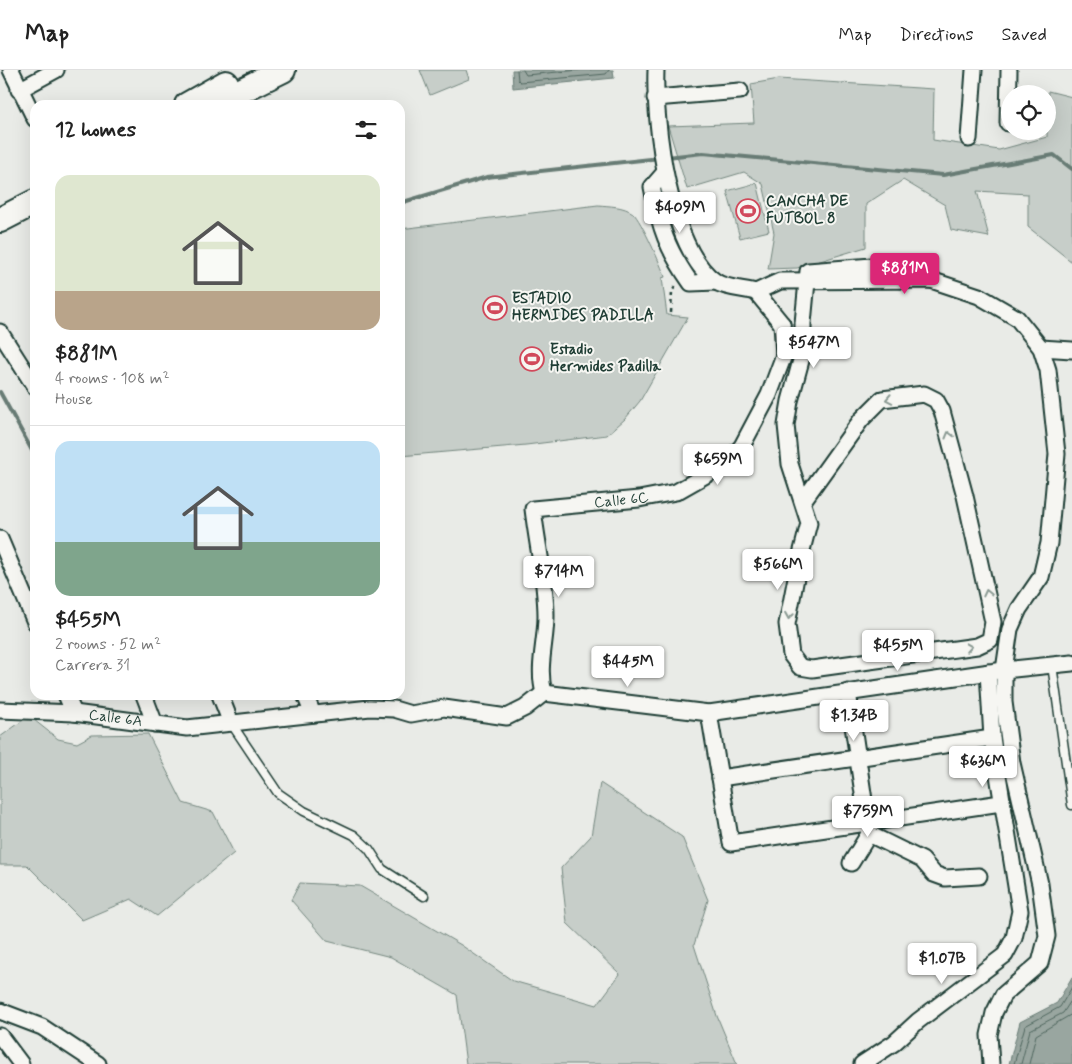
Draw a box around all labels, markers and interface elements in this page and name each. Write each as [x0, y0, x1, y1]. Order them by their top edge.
text: Map [25, 19, 69, 50]
text: Map [839, 23, 872, 47]
text: Directions [900, 23, 974, 47]
text: Saved [1002, 23, 1047, 47]
map controls [1001, 85, 1056, 140]
button: locate [1001, 85, 1056, 140]
text: 12 homes [55, 116, 136, 144]
icon: filters [352, 116, 380, 144]
pin: $409M [645, 191, 715, 234]
place label: CANCHA DE FUTBOL 8 [766, 192, 849, 229]
text: $409M [655, 197, 705, 218]
sports icon: CANCHA DE FUTBOL 8 [735, 198, 761, 224]
icon: home [173, 208, 263, 298]
pin: $881M [870, 252, 940, 295]
text: $881M [881, 258, 929, 279]
place label: ESTADIO HERMIDES PADILLA [512, 289, 654, 326]
sports icon: ESTADIO HERMIDES PADILLA [482, 295, 508, 321]
pin: $547M [779, 326, 849, 369]
text: $547M [788, 332, 840, 353]
text: $881M [55, 340, 117, 368]
place label: Estadio Hermides Padilla [550, 340, 662, 377]
sports icon: Estadio Hermides Padilla [519, 346, 545, 372]
text: 4 rooms · 108 m² [55, 368, 170, 389]
text: House [55, 389, 93, 410]
one-way arrow [885, 394, 893, 404]
one-way arrow [944, 431, 954, 439]
pin: $659M [683, 444, 753, 486]
text: $659M [694, 449, 742, 470]
icon: home [173, 473, 263, 563]
street label: Calle 6C [593, 487, 651, 513]
pin: $566M [743, 548, 813, 591]
text: $566M [753, 554, 803, 575]
pin: $714M [524, 556, 594, 598]
text: $714M [534, 561, 584, 582]
one-way arrow [982, 588, 992, 597]
text: $455M [55, 606, 121, 634]
one-way arrow [784, 612, 794, 621]
pin: $455M [863, 630, 933, 672]
text: 2 rooms · 52 m² [55, 634, 161, 655]
text: $455M [873, 635, 923, 656]
one-way arrow [965, 643, 974, 653]
pin: $445M [593, 646, 663, 688]
text: $445M [602, 651, 654, 672]
text: Carrera 31 [55, 655, 130, 676]
pin: $1.34B [813, 700, 895, 742]
street label: Calle 6A [88, 705, 144, 732]
text: $1.34B [831, 705, 877, 726]
pin: $636M [948, 746, 1018, 788]
text: $636M [960, 751, 1006, 772]
pin: $759M [833, 796, 903, 838]
text: $759M [843, 801, 893, 822]
pin: $1.07B [901, 942, 983, 985]
text: $1.07B [918, 948, 966, 969]

